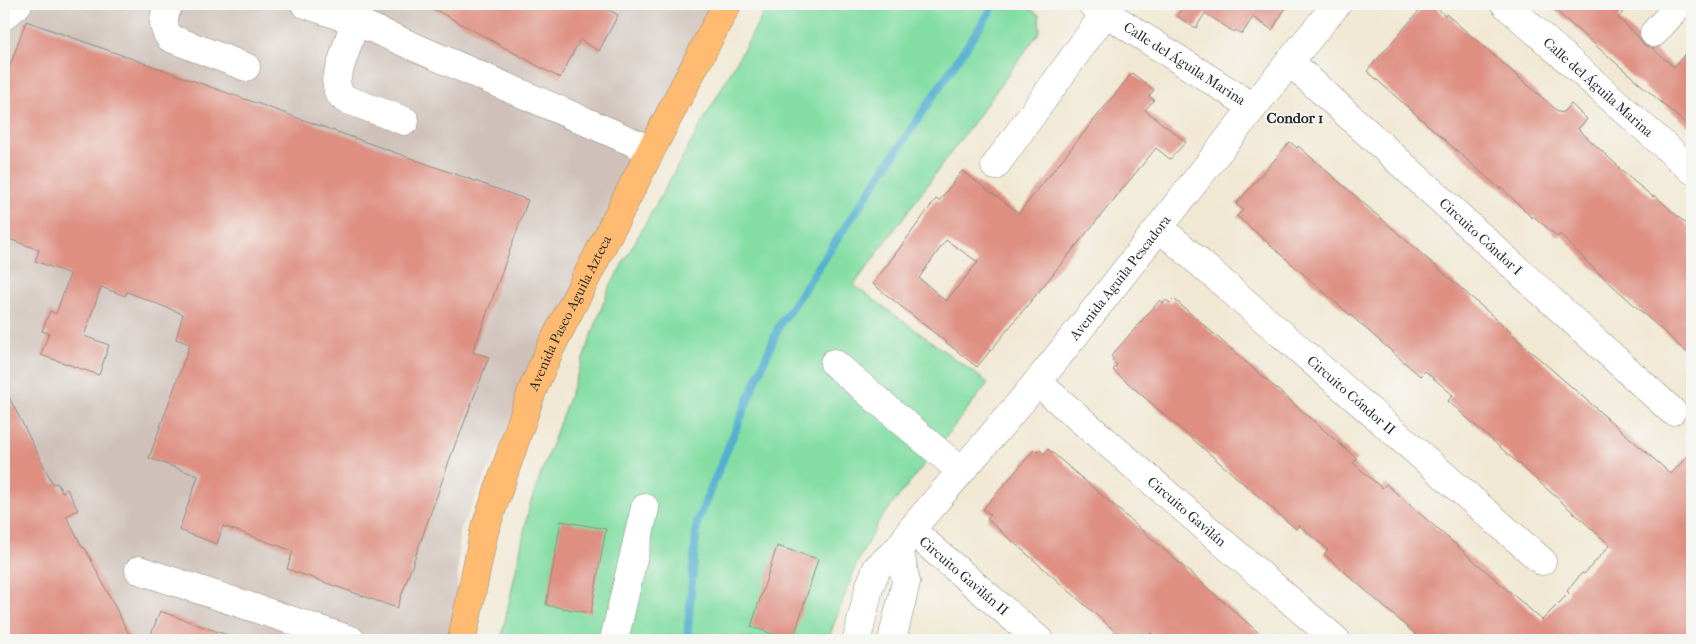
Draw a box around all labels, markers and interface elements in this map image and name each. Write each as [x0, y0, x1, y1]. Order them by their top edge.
street label: Calle del Águila Marina [1120, 18, 1249, 109]
street label: Calle del Águila Marina [1540, 34, 1657, 141]
district label: Condor 1 [1267, 109, 1323, 127]
street label: Circuito Cóndor I [1436, 195, 1526, 279]
street label: Avenida Aguila Pescadora [1065, 212, 1175, 345]
street label: Avenida Paseo Aguila Azteca [525, 232, 616, 394]
street label: Circuito Cóndor II [1303, 352, 1399, 439]
street label: Circuito Gavilán [1144, 473, 1229, 550]
street label: Circuito Gavilán II [916, 533, 1012, 619]

